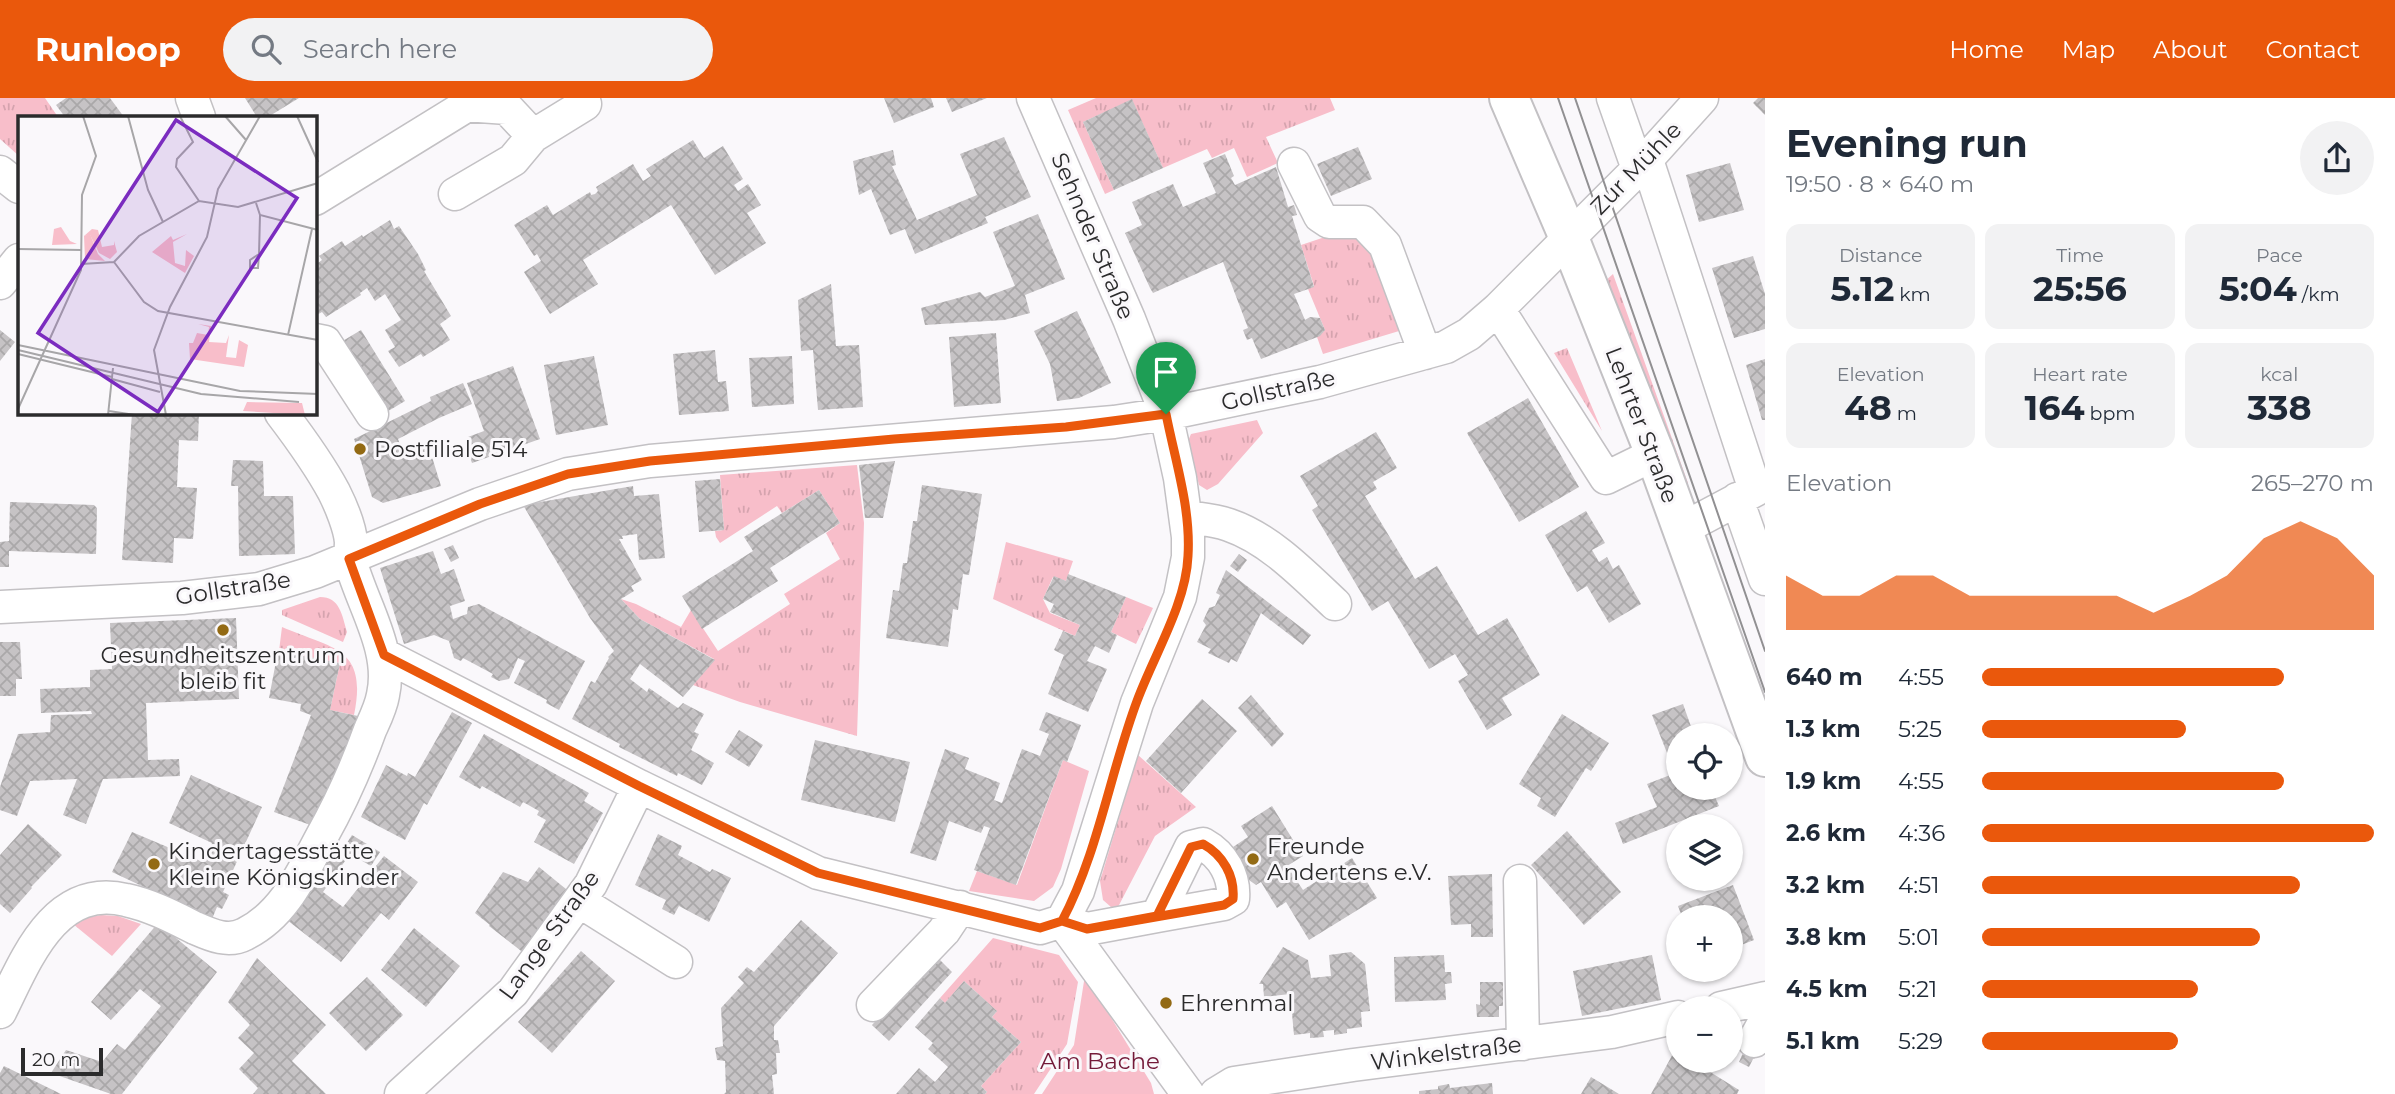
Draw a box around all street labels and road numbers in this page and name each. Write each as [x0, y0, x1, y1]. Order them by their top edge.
street label: Zur Mühle [1585, 116, 1687, 220]
street label: Sehnder Straße [1045, 148, 1141, 324]
street label: Lehrter Straße [1599, 343, 1685, 507]
street label: Gollstraße [1218, 363, 1338, 417]
street label: Gollstraße [173, 565, 293, 611]
street label: Lange Straße [493, 865, 605, 1005]
street label: Winkelstraße [1369, 1030, 1523, 1076]

